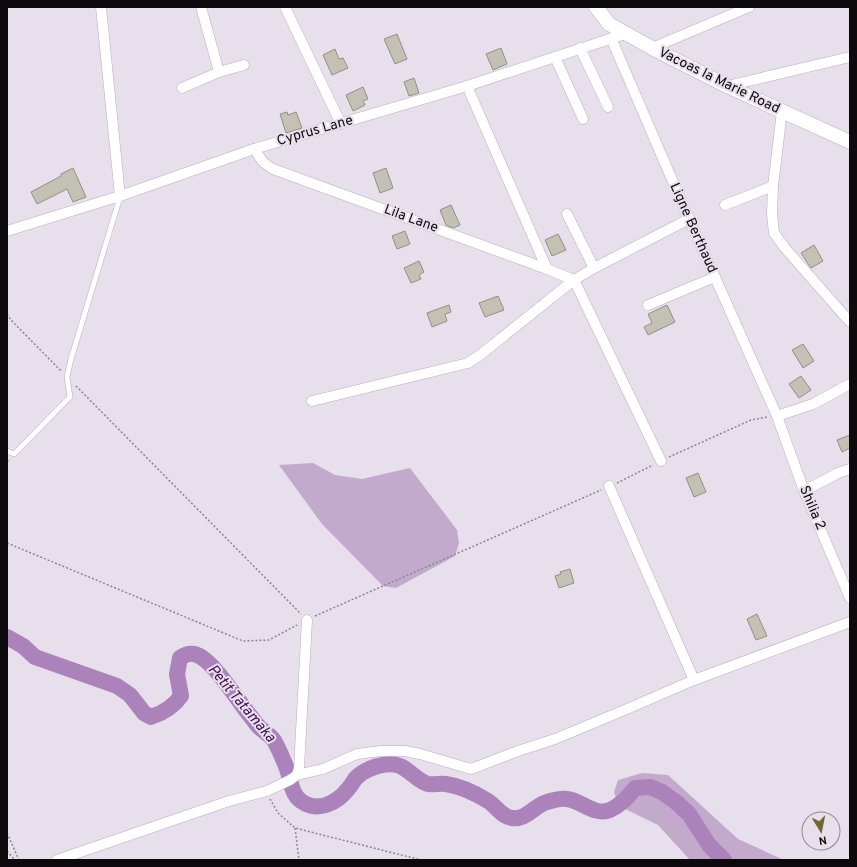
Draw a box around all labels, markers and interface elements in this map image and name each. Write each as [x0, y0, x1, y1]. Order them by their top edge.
street label: Vacoas la Marie Road [656, 44, 782, 118]
street label: Cyprus Lane [275, 112, 355, 150]
street label: Ligne Berthaud [666, 180, 720, 276]
street label: Lila Lane [381, 201, 441, 237]
street label: Shilia 2 [795, 483, 829, 533]
water label: Petit Tatamaka [203, 661, 279, 747]
north arrow [801, 811, 841, 851]
text: N [817, 832, 828, 847]

